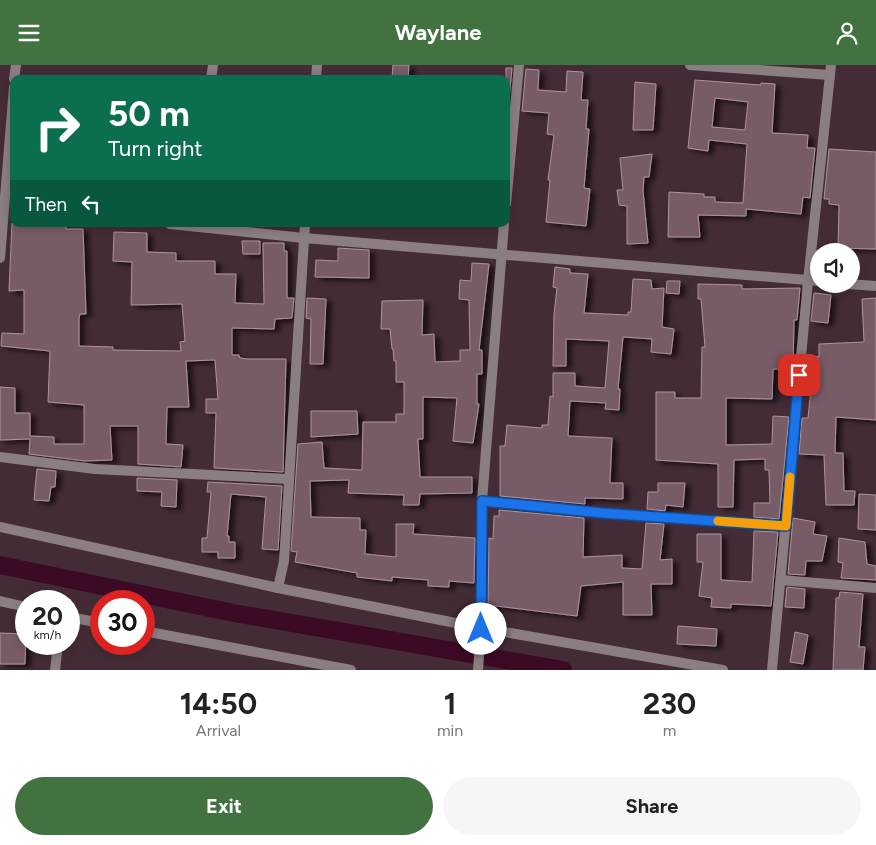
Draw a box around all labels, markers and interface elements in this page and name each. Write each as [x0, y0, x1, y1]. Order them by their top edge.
icon: menu [15, 19, 43, 47]
text: Waylane [395, 19, 481, 46]
icon: person [833, 19, 861, 47]
text: 50 m [108, 93, 190, 135]
icon: right [25, 95, 90, 160]
text: Turn right [108, 135, 203, 162]
icon: left [77, 190, 105, 218]
text: Then [25, 193, 67, 216]
map controls [810, 243, 860, 293]
button: sound [810, 243, 860, 293]
pin [778, 354, 820, 396]
icon: arrive [785, 361, 813, 389]
speed limit sign: 30 [90, 590, 155, 655]
text: 20 [32, 601, 63, 631]
position arrow [454, 602, 506, 654]
text: km/h [34, 628, 61, 642]
text: 14:50 [180, 685, 257, 722]
text: 1 [444, 685, 456, 722]
text: 230 [643, 685, 696, 722]
text: Arrival [196, 721, 241, 740]
text: min [437, 721, 463, 740]
text: m [663, 721, 676, 740]
button: Exit [15, 777, 433, 835]
button: Share [443, 777, 861, 835]

